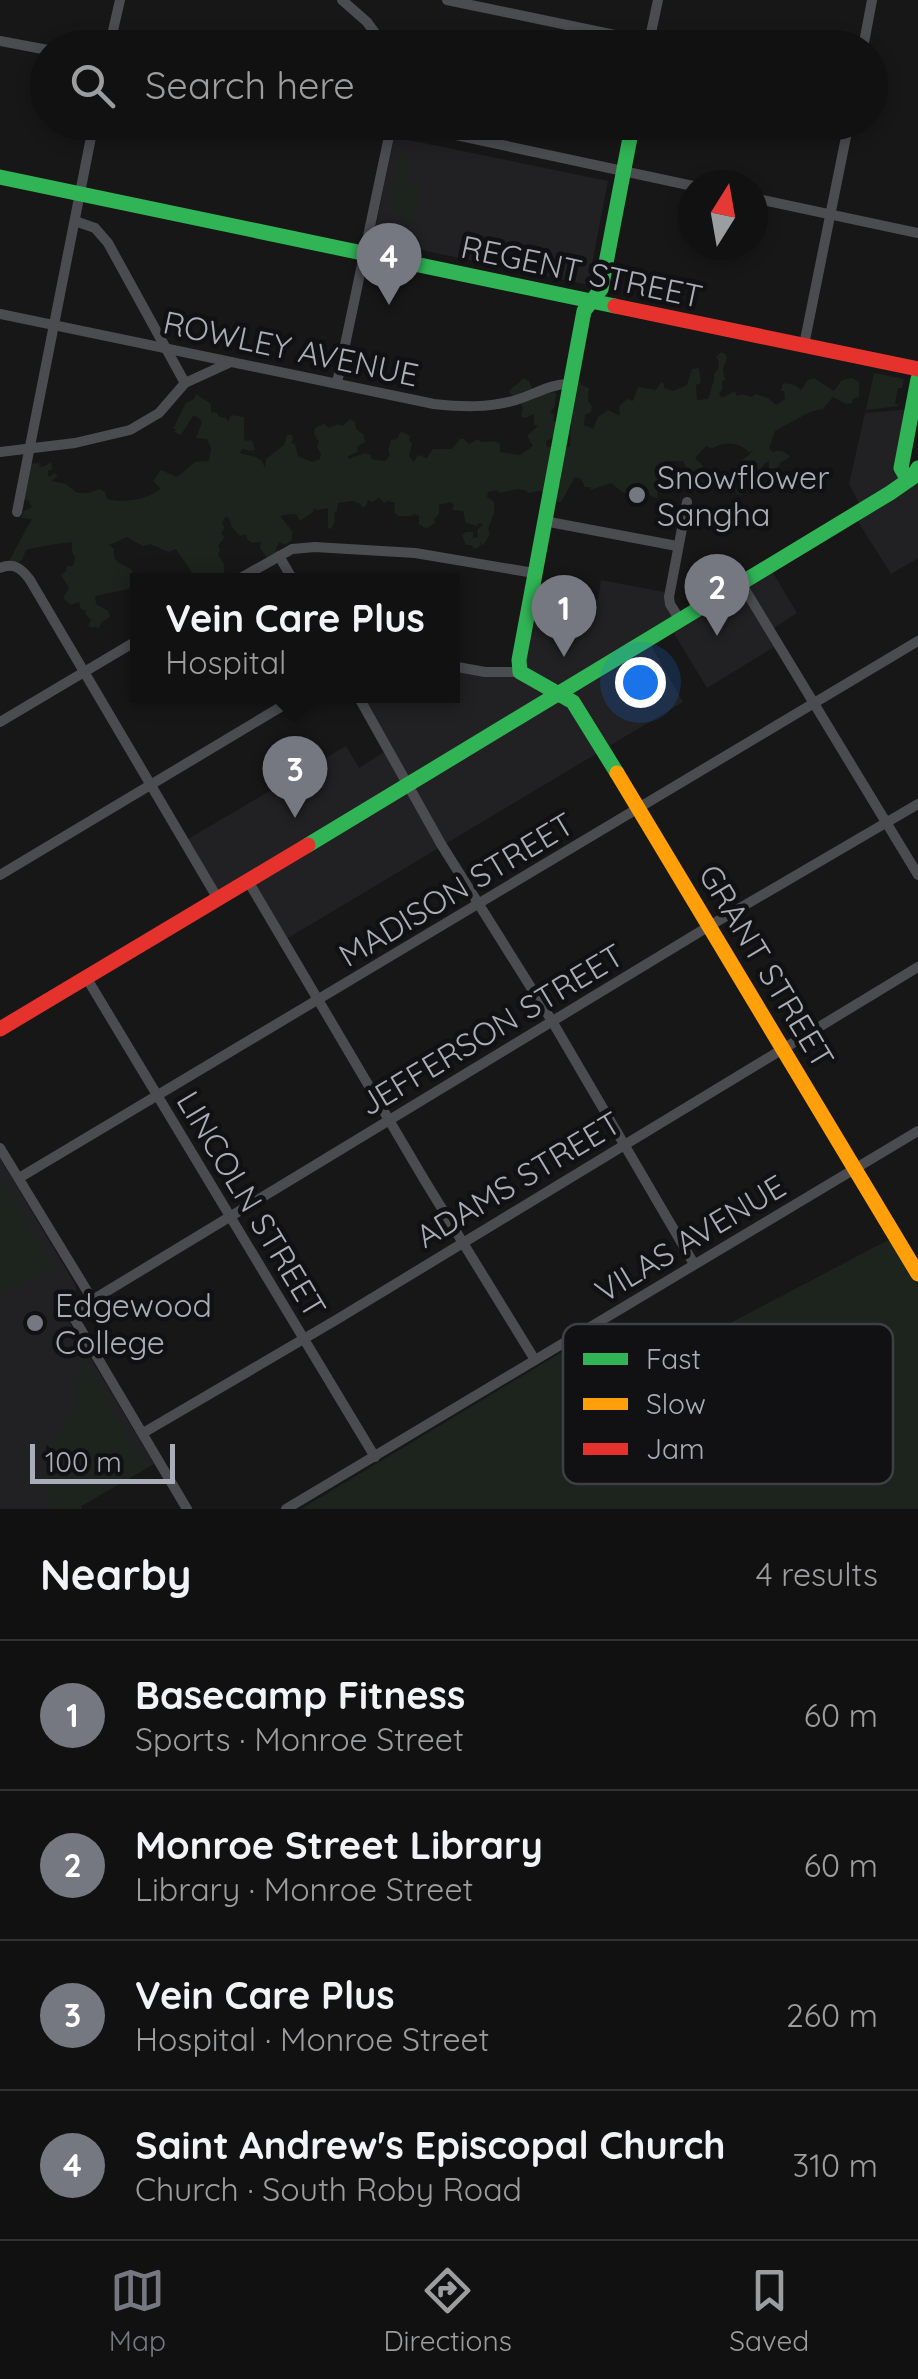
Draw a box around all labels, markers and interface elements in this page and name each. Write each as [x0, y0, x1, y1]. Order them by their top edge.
search box [30, 30, 888, 140]
icon: search [65, 58, 120, 113]
text: Search here [145, 61, 355, 109]
north arrow [678, 170, 768, 260]
pin: 4 [356, 222, 422, 305]
street label: REGENT STREET [458, 226, 706, 316]
street label: ROWLEY AVENUE [160, 301, 422, 395]
place label: Snowflower Sangha [657, 457, 830, 534]
marker: Snowflower Sangha [626, 484, 648, 506]
pin: 2 [684, 554, 750, 636]
popup [130, 573, 460, 703]
pin: 1 [532, 574, 596, 657]
text: Vein Care Plus [165, 594, 425, 642]
text: Hospital [165, 642, 286, 682]
your location [615, 657, 666, 708]
pin: 3 [262, 736, 328, 818]
street label: MADISON STREET [331, 803, 581, 975]
street label: GRANT STREET [691, 857, 843, 1075]
street label: JEFFERSON STREET [352, 934, 630, 1124]
street label: LINCOLN STREET [169, 1083, 335, 1325]
street label: ADAMS STREET [408, 1102, 628, 1256]
street label: VILAS AVENUE [587, 1165, 793, 1311]
place label: Edgewood College [55, 1285, 212, 1362]
marker: Edgewood College [24, 1312, 46, 1334]
legend [563, 1324, 893, 1484]
text: Fast [646, 1341, 701, 1376]
text: Slow [646, 1386, 706, 1421]
text: Jam [646, 1431, 705, 1466]
scale bar [30, 1439, 175, 1484]
text: 100 m [45, 1444, 122, 1479]
text: Nearby [40, 1548, 191, 1601]
text: 4 results [756, 1554, 878, 1594]
text: Basecamp Fitness [135, 1671, 465, 1719]
text: 1 [66, 1695, 79, 1735]
text: 60 m [804, 1695, 878, 1735]
text: Sports · Monroe Street [135, 1719, 464, 1759]
text: Monroe Street Library [135, 1821, 543, 1869]
text: 2 [63, 1845, 82, 1885]
text: 60 m [804, 1845, 878, 1885]
text: Library · Monroe Street [135, 1869, 473, 1909]
text: Vein Care Plus [135, 1971, 395, 2019]
text: 3 [64, 1995, 81, 2035]
text: 260 m [786, 1995, 878, 2035]
text: Hospital · Monroe Street [135, 2019, 489, 2059]
text: Saint Andrew's Episcopal Church [135, 2121, 725, 2169]
text: 4 [63, 2145, 82, 2185]
text: 310 m [792, 2145, 878, 2185]
text: Church · South Roby Road [135, 2169, 522, 2209]
tab: Map [109, 2263, 166, 2358]
tab: Directions [383, 2263, 512, 2358]
tab: Saved [729, 2263, 809, 2358]

